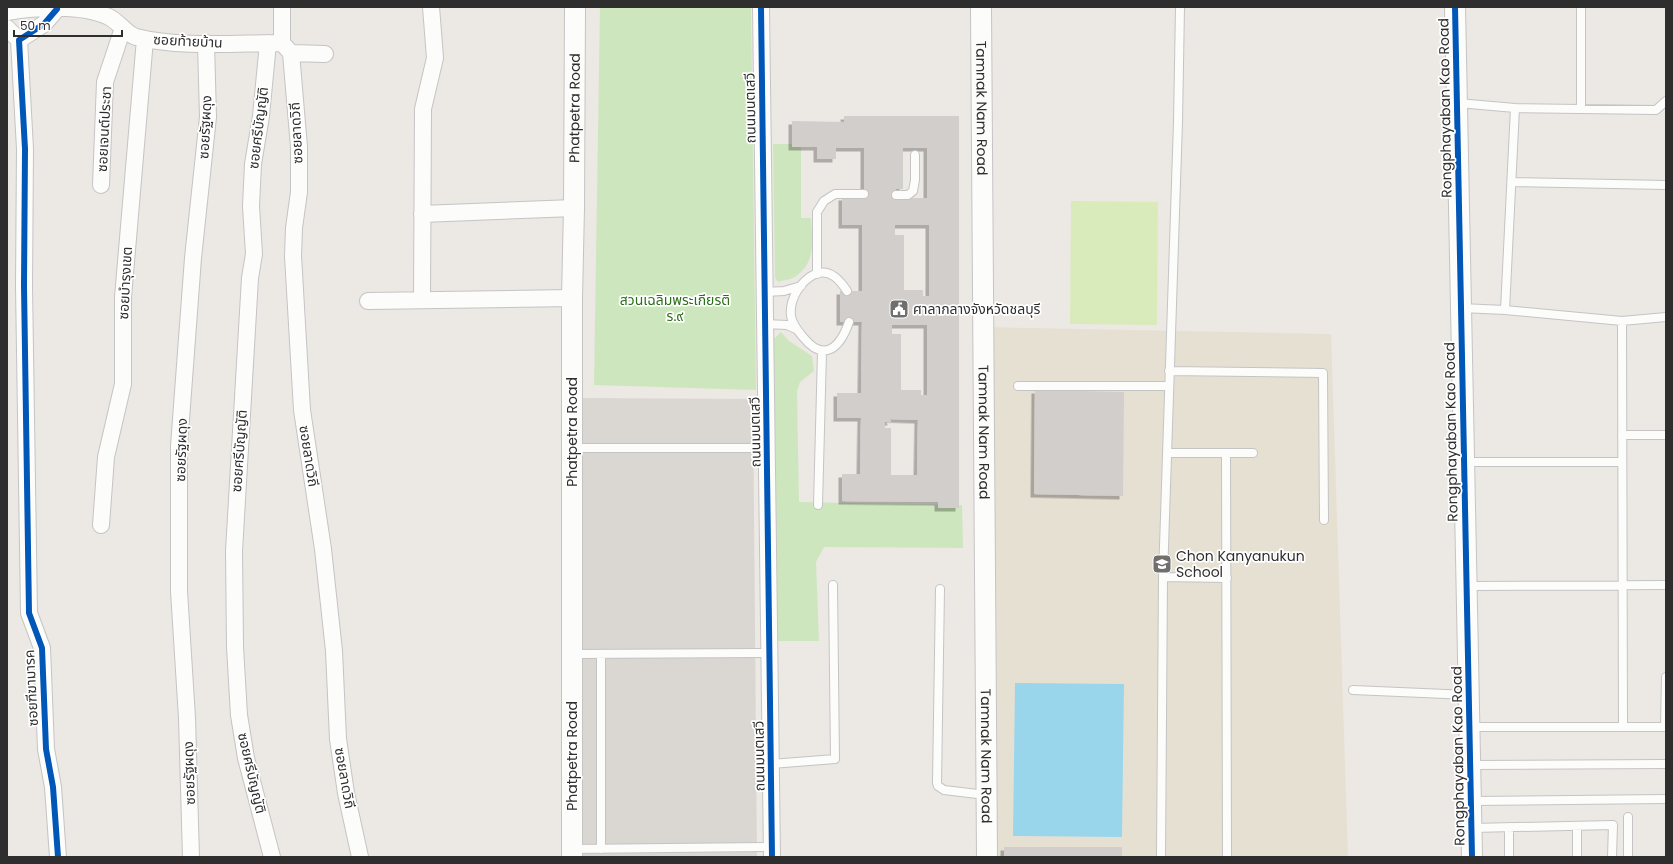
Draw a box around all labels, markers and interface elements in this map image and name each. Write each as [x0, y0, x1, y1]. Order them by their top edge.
scale bar [14, 12, 122, 38]
text: 50 m [20, 17, 51, 34]
street label: Rongphayaban Kao Road [1433, 18, 1457, 198]
street label: ซอยท้ายบ้าน [153, 29, 223, 53]
street label: Tamnak Nam Road [971, 41, 992, 175]
street label: Phatpetra Road [564, 53, 585, 163]
street label: ถนนมนตเสวี [739, 73, 761, 143]
street label: ซอยเจนต์ประชา [92, 85, 116, 173]
street label: ซอยศรีบัญญัติ [243, 86, 273, 170]
street label: ซอยรัฐผดุง [193, 95, 217, 159]
street label: ซอยลาดวิถี [284, 102, 308, 164]
street label: ซอยบำรุงเขต [113, 246, 137, 320]
park label: สวนเฉลิมพระเกียรติ ร.๙ [620, 290, 730, 326]
public building icon: ศาลากลางจังหวัดชลบุรี [888, 298, 910, 320]
place label: ศาลากลางจังหวัดชลบุรี [913, 299, 1041, 319]
street label: Rongphayaban Kao Road [1439, 342, 1463, 522]
street label: Tamnak Nam Road [974, 365, 994, 499]
street label: Phatpetra Road [562, 377, 582, 487]
street label: ถนนมนตเสวี [744, 397, 766, 467]
street label: ซอยศรีบัญญัติ [226, 409, 252, 493]
street label: ซอยรัฐผดุง [170, 418, 192, 482]
street label: ซอยลาดวิถี [294, 424, 324, 488]
place label: Chon Kanyanukun School [1176, 546, 1305, 582]
school or university icon: Chon Kanyanukun School [1151, 553, 1173, 575]
street label: ซอยฑีฆามารค [19, 649, 43, 727]
street label: Rongphayaban Kao Road [1446, 666, 1470, 846]
street label: Tamnak Nam Road [976, 689, 997, 823]
street label: Phatpetra Road [562, 701, 582, 811]
street label: ถนนมนตเสวี [748, 721, 770, 791]
street label: ซอยศรีบัญญัติ [233, 731, 271, 815]
street label: ซอยรัฐผดุง [178, 741, 200, 805]
street label: ซอยลาดวิถี [330, 746, 360, 810]

